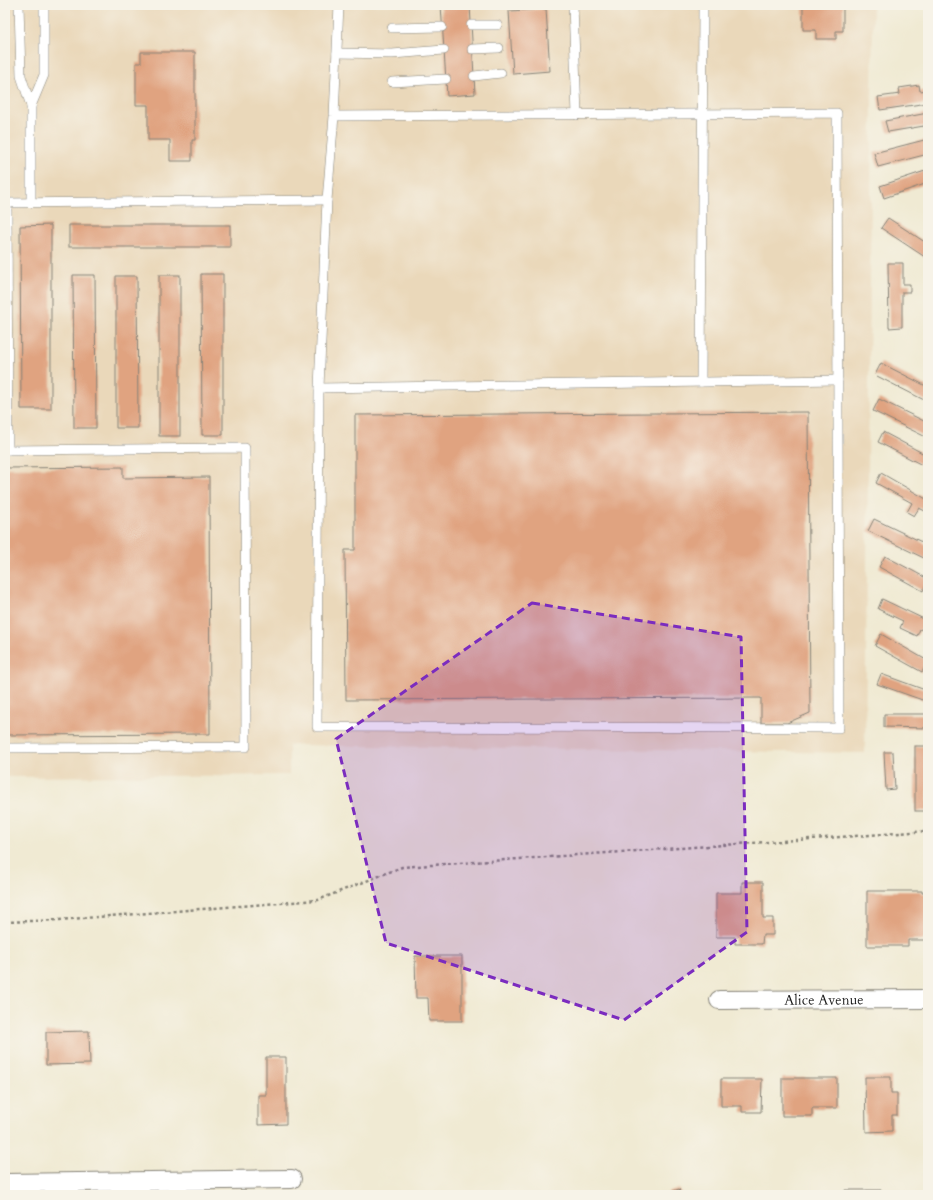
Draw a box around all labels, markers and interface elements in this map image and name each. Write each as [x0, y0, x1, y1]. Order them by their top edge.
street label: Alice Avenue [784, 990, 864, 1009]

